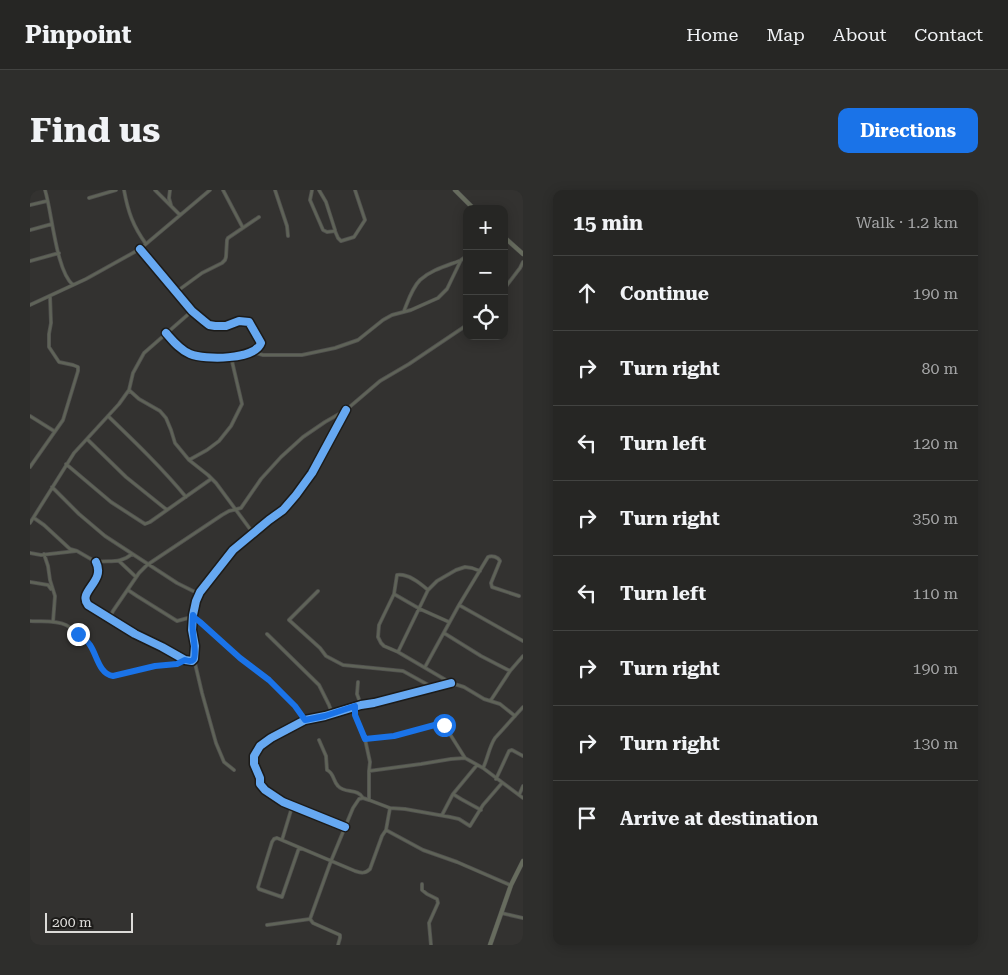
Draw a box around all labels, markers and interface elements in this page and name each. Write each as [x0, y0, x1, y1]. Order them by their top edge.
text: Pinpoint [25, 21, 131, 49]
text: Home [686, 24, 738, 45]
text: Map [766, 24, 805, 45]
text: About [833, 24, 886, 45]
text: Contact [914, 24, 983, 45]
button: Directions [838, 108, 978, 153]
text: Find us [30, 110, 160, 151]
map controls [463, 205, 508, 340]
button: + [463, 205, 508, 250]
text: 15 min [573, 211, 643, 235]
text: Walk · 1.2 km [856, 213, 958, 232]
button: − [463, 250, 508, 295]
icon: ahead [573, 279, 601, 307]
text: Continue [620, 282, 709, 305]
text: 190 m [912, 284, 958, 303]
button: locate [463, 295, 508, 340]
icon: right [573, 354, 601, 382]
text: Turn right [620, 357, 720, 380]
text: 80 m [921, 359, 958, 378]
icon: left [573, 429, 601, 457]
text: Turn left [620, 432, 706, 455]
text: 120 m [912, 434, 958, 453]
icon: right [573, 504, 601, 532]
text: Turn right [620, 507, 720, 530]
text: 350 m [912, 509, 958, 528]
icon: left [573, 579, 601, 607]
text: Turn left [620, 582, 706, 605]
text: 110 m [912, 584, 958, 603]
route end [67, 623, 90, 646]
icon: right [573, 654, 601, 682]
text: Turn right [620, 657, 720, 680]
text: 190 m [912, 659, 958, 678]
route start [433, 714, 456, 737]
icon: right [573, 729, 601, 757]
text: Turn right [620, 732, 720, 755]
text: 130 m [912, 734, 958, 753]
icon: arrive [573, 804, 601, 832]
text: Arrive at destination [620, 807, 818, 830]
scale bar [45, 910, 132, 933]
text: 200 m [52, 914, 92, 930]

